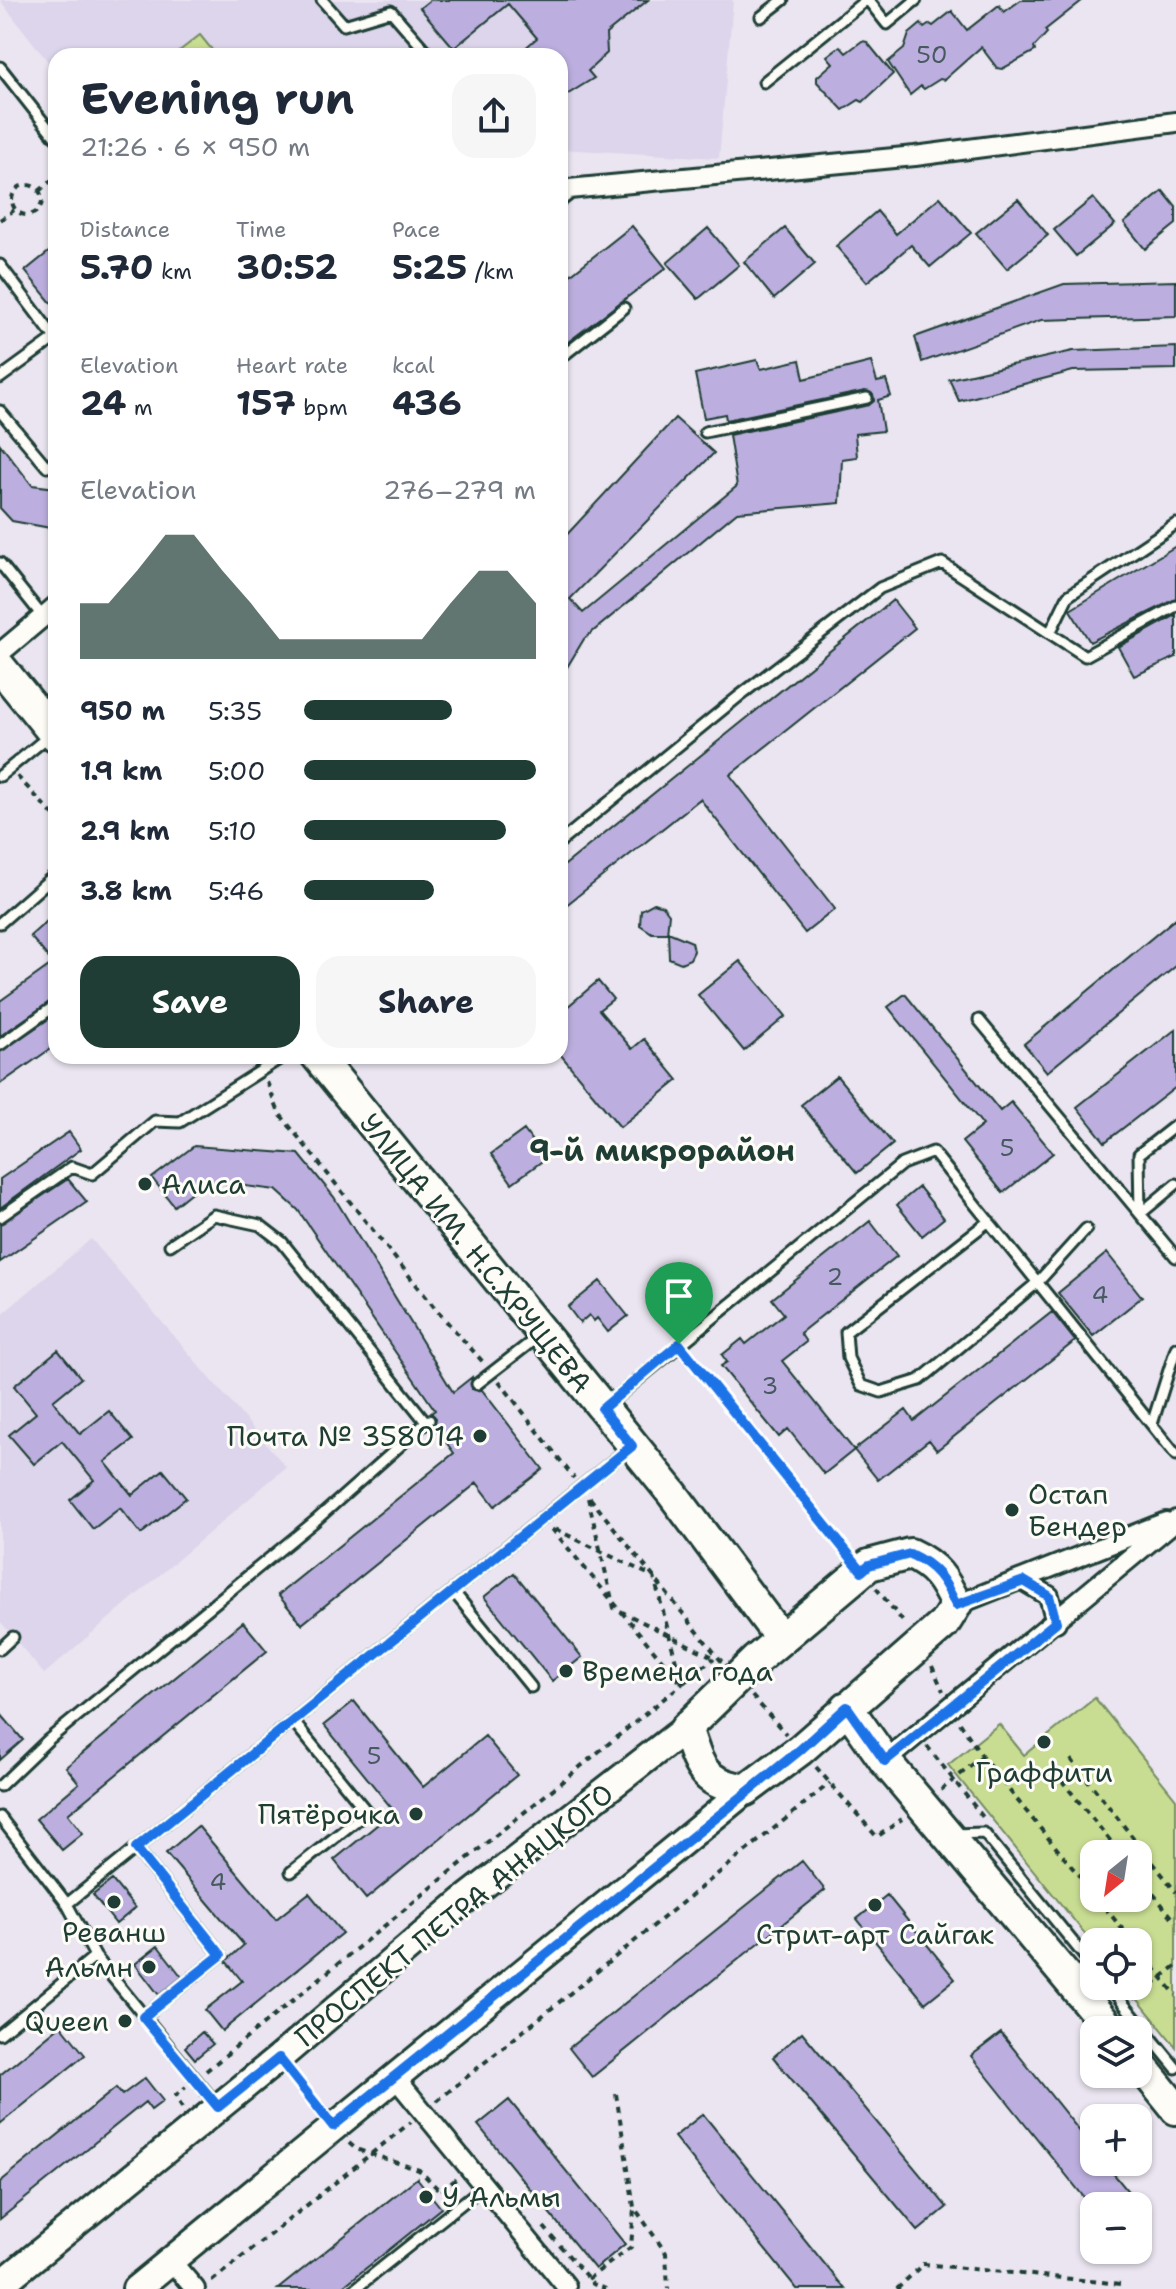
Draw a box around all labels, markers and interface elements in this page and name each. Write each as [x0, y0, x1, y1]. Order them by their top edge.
house number: 50 [916, 39, 948, 71]
text: Evening run [80, 69, 354, 128]
button: share [452, 74, 536, 158]
text: 21:26 · 6 × 950 m [80, 129, 310, 164]
text: Distance [80, 215, 170, 244]
text: Time [236, 215, 286, 244]
text: Pace [392, 215, 440, 244]
text: 5.70 [80, 244, 153, 290]
text: 30:52 [236, 244, 338, 290]
text: 5:25 [392, 244, 467, 290]
text: km [153, 257, 192, 286]
text: /km [467, 257, 514, 286]
text: Elevation [80, 351, 178, 380]
text: Heart rate [236, 351, 348, 380]
text: kcal [392, 351, 435, 380]
text: 24 [80, 380, 126, 426]
text: 157 [236, 380, 296, 426]
text: 436 [392, 380, 462, 426]
text: m [126, 393, 153, 422]
text: bpm [296, 393, 348, 422]
text: Elevation [80, 472, 196, 507]
text: 276–279 m [383, 472, 536, 507]
text: 950 m [80, 693, 165, 728]
text: 5:35 [208, 693, 262, 728]
text: 1.9 km [80, 753, 162, 788]
text: 5:00 [208, 753, 265, 788]
text: 2.9 km [80, 813, 170, 848]
text: 5:10 [208, 813, 257, 848]
text: 3.8 km [80, 873, 172, 908]
text: 5:46 [208, 873, 264, 908]
button: Save [80, 956, 300, 1048]
button: Share [316, 956, 536, 1048]
street label: УЛИЦА ИМ. Н.С.ХРУЩЕВА [351, 1105, 601, 1401]
district label: 9-й микрорайон [529, 1130, 795, 1171]
house number: 5 [1000, 1132, 1014, 1164]
place label: Алиса [161, 1165, 246, 1203]
marker: Алиса [136, 1175, 154, 1193]
house number: 2 [827, 1261, 843, 1293]
pin [645, 1262, 713, 1344]
icon: arrive [657, 1274, 701, 1318]
house number: 4 [1092, 1279, 1108, 1311]
house number: 3 [762, 1370, 778, 1402]
place label: Почта № 358014 [227, 1417, 464, 1455]
marker: Почта № 358014 [471, 1427, 489, 1445]
place label: Остап Бендер [1028, 1475, 1127, 1545]
marker: Остап Бендер [1003, 1501, 1021, 1519]
place label: Времена года [582, 1652, 773, 1690]
marker: Времена года [557, 1662, 575, 1680]
marker: Граффити [1035, 1733, 1053, 1751]
house number: 5 [367, 1740, 381, 1772]
place label: Граффити [975, 1753, 1113, 1791]
street label: ПРОСПЕКТ ПЕТРА АНАЦКОГО [287, 1775, 621, 2055]
place label: Пятёрочка [258, 1795, 400, 1833]
marker: Пятёрочка [407, 1805, 425, 1823]
north arrow [1080, 1840, 1152, 1912]
map controls [1080, 1840, 1152, 2264]
house number: 4 [210, 1866, 226, 1898]
marker: Реванш [105, 1893, 123, 1911]
marker: Стрит-арт Сайгак [866, 1896, 884, 1914]
place label: Реванш [62, 1913, 166, 1951]
place label: Стрит-арт Сайгак [756, 1915, 994, 1953]
button: locate [1080, 1928, 1152, 2000]
place label: Альмн [45, 1948, 133, 1986]
marker: Альмн [140, 1958, 158, 1976]
place label: Queen [24, 2002, 109, 2040]
marker: Queen [116, 2012, 134, 2030]
button: layers [1080, 2016, 1152, 2088]
button: + [1080, 2104, 1152, 2176]
place label: У Альмы [442, 2178, 561, 2216]
marker: У Альмы [417, 2188, 435, 2206]
button: − [1080, 2192, 1152, 2264]

